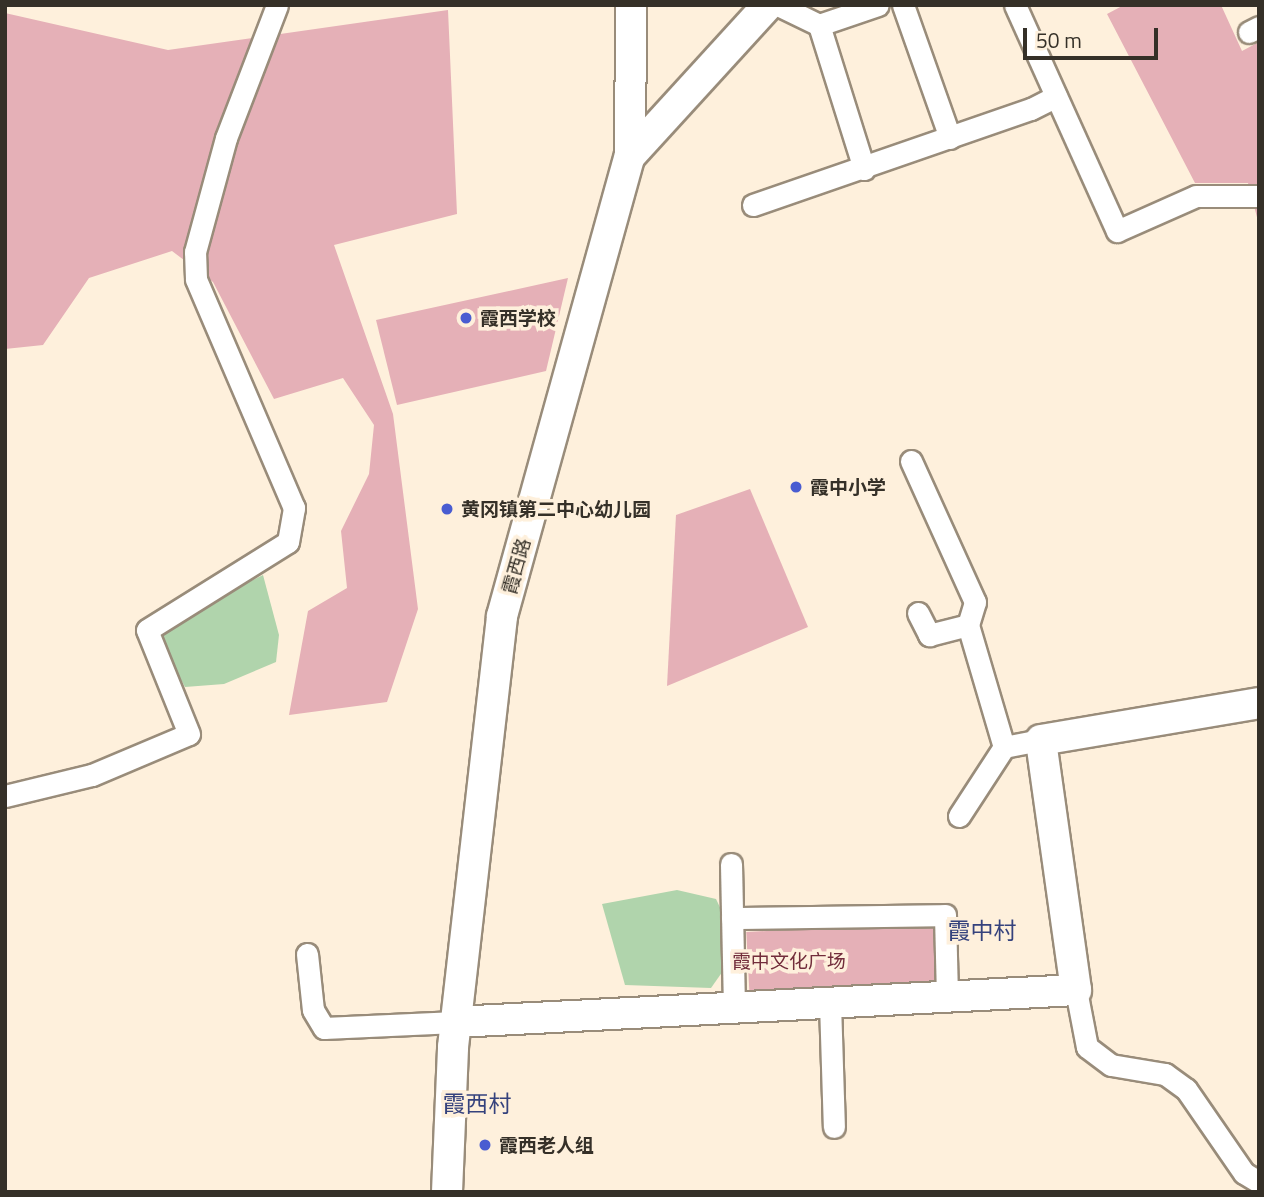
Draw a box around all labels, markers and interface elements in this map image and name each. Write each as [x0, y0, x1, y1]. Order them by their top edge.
scale bar [1026, 14, 1161, 58]
text: 50 m [1036, 24, 1082, 56]
place label: 霞西学校 [480, 307, 556, 329]
marker: 霞西学校 [458, 310, 474, 326]
place label: 霞中小学 [810, 476, 886, 498]
marker: 霞中小学 [788, 479, 804, 495]
place label: 黄冈镇第二中心幼儿园 [461, 498, 651, 520]
marker: 黄冈镇第二中心幼儿园 [439, 501, 455, 517]
street label: 霞西路 [497, 535, 535, 597]
district label: 霞中村 [948, 917, 1016, 945]
park label: 霞中文化广场 [732, 950, 846, 972]
district label: 霞西村 [443, 1090, 511, 1118]
place label: 霞西老人组 [499, 1134, 594, 1156]
marker: 霞西老人组 [477, 1137, 493, 1153]

